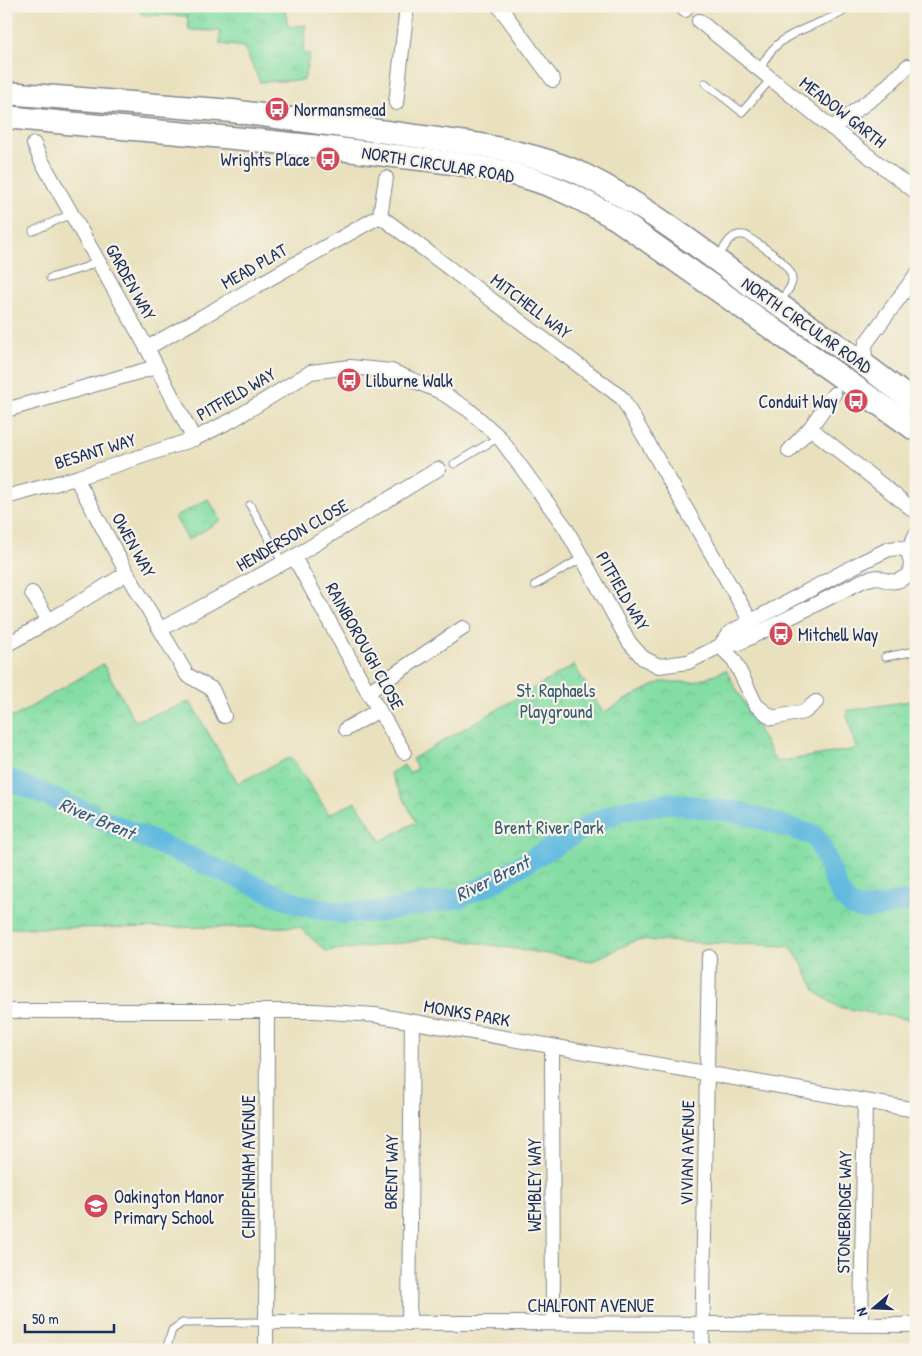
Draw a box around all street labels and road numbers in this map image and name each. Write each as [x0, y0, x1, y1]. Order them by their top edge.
street label: MEADOW GARTH [794, 70, 892, 154]
street label: NORTH CIRCULAR ROAD [360, 140, 516, 188]
street label: MEAD PLAT [216, 237, 292, 295]
street label: GARDEN WAY [100, 239, 162, 325]
street label: MITCHELL WAY [486, 267, 576, 345]
street label: NORTH CIRCULAR ROAD [737, 271, 878, 380]
street label: PITFIELD WAY [192, 361, 280, 427]
street label: BESANT WAY [51, 427, 139, 475]
street label: HENDERSON CLOSE [231, 493, 353, 577]
street label: OWEN WAY [106, 508, 162, 582]
street label: PITFIELD WAY [590, 547, 656, 635]
street label: RAINBOROUGH CLOSE [320, 578, 410, 714]
street label: MONKS PARK [422, 993, 513, 1033]
street label: CHIPPENHAM AVENUE [236, 1095, 261, 1239]
street label: VIVIAN AVENUE [674, 1100, 700, 1206]
street label: BRENT WAY [378, 1134, 404, 1210]
street label: WEMBLEY WAY [522, 1138, 547, 1232]
street label: STONEBRIDGE WAY [830, 1150, 858, 1274]
street label: CHALFONT AVENUE [528, 1293, 655, 1318]

